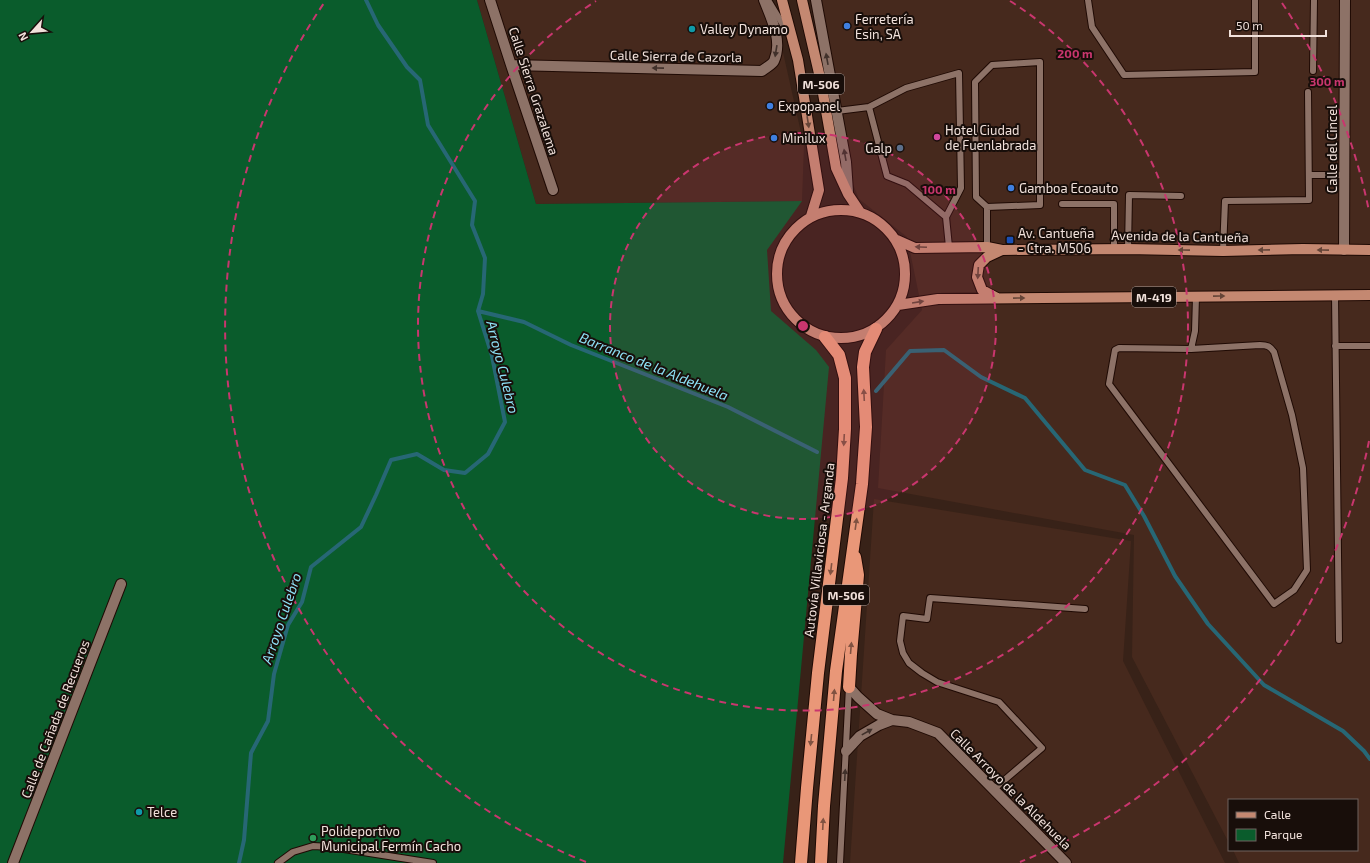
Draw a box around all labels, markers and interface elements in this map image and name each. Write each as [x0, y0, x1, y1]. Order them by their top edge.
place label: Ferretería Esin, SA [855, 11, 914, 42]
north arrow [12, 12, 52, 52]
scale bar [1230, 12, 1326, 38]
text: 50 m [1236, 18, 1263, 32]
place label: Valley Dynamo [700, 21, 788, 37]
marker: Ferretería Esin, SA [842, 21, 852, 31]
marker: Valley Dynamo [687, 24, 697, 34]
street label: Calle Sierra Grazalema [506, 25, 562, 157]
text: N [15, 30, 30, 43]
one-way arrow [773, 44, 779, 57]
text: 200 m [1057, 46, 1093, 60]
street label: Calle Sierra de Cazorla [610, 47, 742, 65]
one-way arrow [824, 53, 830, 65]
one-way arrow [652, 65, 664, 72]
road number: M-506 [798, 74, 844, 94]
text: 300 m [1309, 74, 1345, 88]
place label: Expopanel [778, 98, 840, 114]
marker: Expopanel [765, 101, 775, 111]
street label: Calle del Cincel [1324, 105, 1340, 193]
one-way arrow [805, 116, 811, 128]
place label: Hotel Ciudad de Fuenlabrada [945, 122, 1036, 153]
place label: Minilux [782, 130, 826, 146]
marker: Hotel Ciudad de Fuenlabrada [932, 132, 942, 142]
marker: Minilux [769, 133, 779, 143]
place label: Galp [865, 140, 892, 156]
marker: Galp [895, 143, 905, 153]
one-way arrow [841, 149, 847, 161]
place label: Gamboa Ecoauto [1019, 180, 1118, 196]
text: 100 m [922, 182, 956, 196]
marker: Gamboa Ecoauto [1006, 183, 1016, 193]
place label: Av. Cantueña - Ctra. M506 [1018, 225, 1094, 256]
street label: Avenida de la Cantueña [1111, 227, 1249, 245]
marker: Av. Cantueña - Ctra. M506 [1005, 235, 1015, 245]
one-way arrow [915, 244, 927, 251]
one-way arrow [1177, 247, 1190, 253]
one-way arrow [1257, 247, 1270, 253]
one-way arrow [1316, 247, 1329, 253]
one-way arrow [975, 267, 982, 279]
road number: M-419 [1132, 287, 1176, 307]
one-way arrow [1213, 293, 1225, 300]
one-way arrow [1013, 295, 1026, 301]
one-way arrow [912, 299, 924, 305]
water label: Arroyo Culebro [483, 318, 523, 415]
centre of rings [796, 319, 810, 333]
water label: Barranco de la Aldehuela [577, 328, 731, 404]
one-way arrow [861, 389, 868, 401]
one-way arrow [841, 434, 848, 446]
street label: Autovía Villaviciosa - Arganda [800, 462, 838, 638]
one-way arrow [853, 518, 859, 530]
one-way arrow [828, 563, 834, 575]
water label: Arroyo Culebro [257, 570, 305, 667]
road number: M-506 [823, 585, 869, 605]
street label: Calle de Cañada de Recueros [17, 638, 93, 800]
one-way arrow [848, 642, 855, 654]
one-way arrow [830, 688, 837, 701]
street label: Calle Arroyo de la Aldehuela [947, 725, 1075, 853]
one-way arrow [861, 729, 873, 736]
one-way arrow [808, 734, 815, 746]
one-way arrow [842, 768, 848, 781]
legend [1228, 799, 1358, 851]
place label: Telce [147, 804, 177, 820]
marker: Telce [134, 807, 144, 817]
text: Calle [1264, 807, 1291, 821]
one-way arrow [819, 818, 826, 830]
place label: Polideportivo Municipal Fermín Cacho [321, 823, 461, 854]
text: Parque [1264, 827, 1302, 841]
marker: Polideportivo Municipal Fermín Cacho [308, 833, 318, 843]

